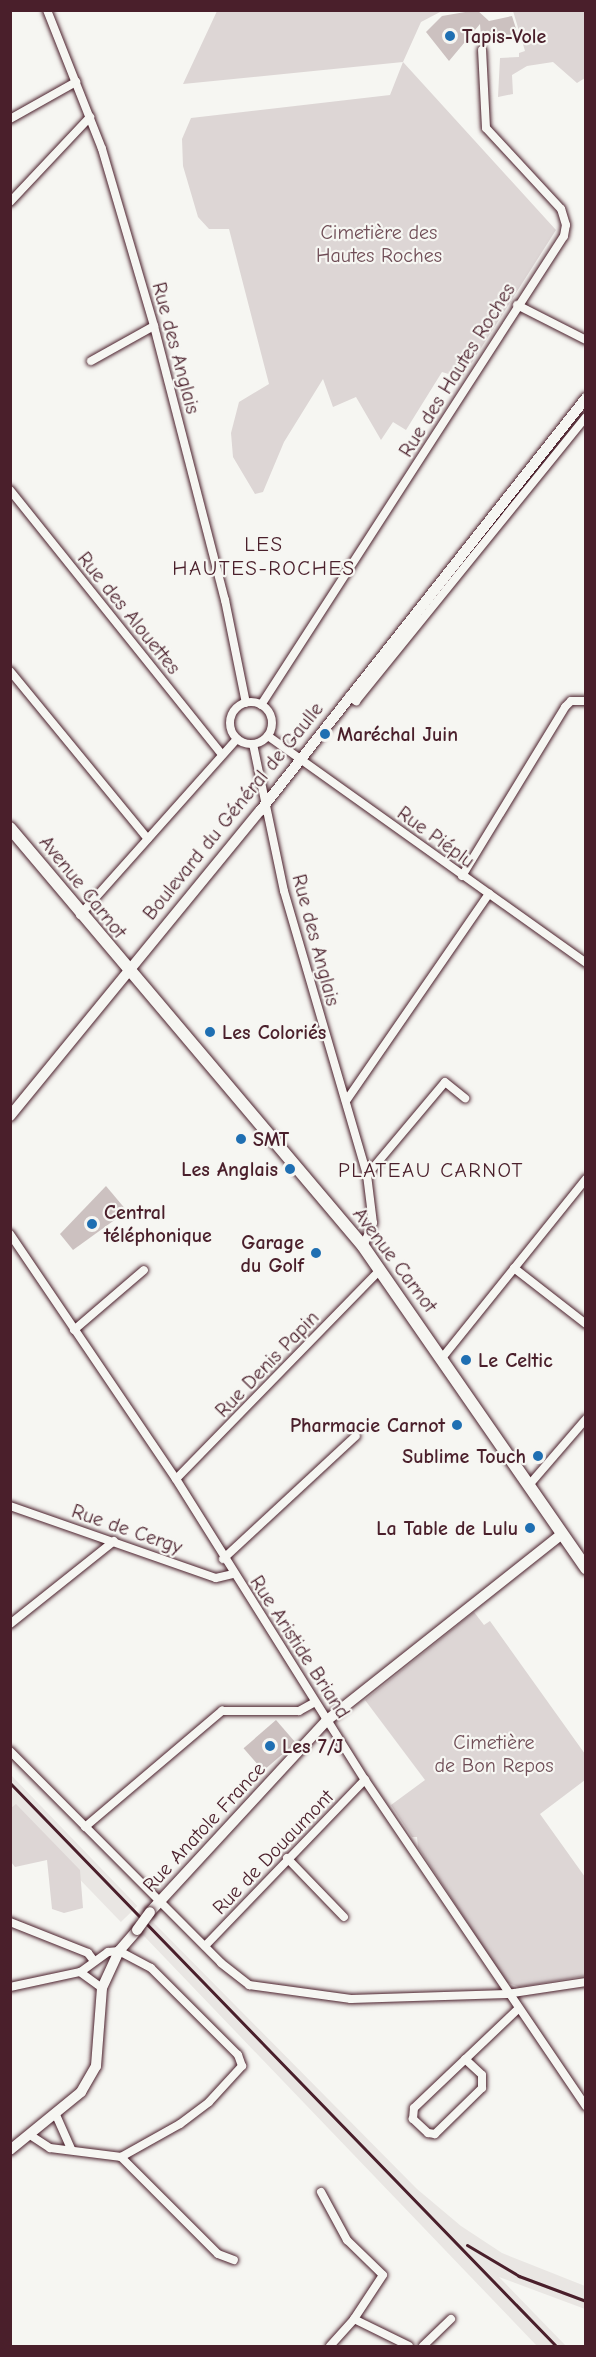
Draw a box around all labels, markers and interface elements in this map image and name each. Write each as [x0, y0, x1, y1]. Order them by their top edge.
place label: Tapis-Vole [462, 24, 546, 48]
marker: Tapis-Vole [443, 29, 457, 43]
park label: Cimetière des Hautes Roches [316, 221, 442, 268]
street label: Rue des Hautes Roches [394, 279, 520, 461]
street label: Rue des Anglais [147, 280, 205, 416]
district label: LES HAUTES-ROCHES [172, 531, 356, 581]
street label: Rue des Alouettes [72, 547, 186, 679]
street label: Boulevard du Général de Gaulle [138, 697, 328, 925]
place label: Maréchal Juin [337, 722, 458, 746]
marker: Maréchal Juin [318, 727, 332, 741]
street label: Rue Piéplu [393, 801, 479, 873]
street label: Avenue Carnot [34, 831, 132, 943]
street label: Rue des Anglais [287, 872, 345, 1008]
place label: Les Coloriés [222, 1020, 326, 1044]
marker: Les Coloriés [203, 1025, 217, 1039]
place label: SMT [253, 1127, 289, 1151]
marker: SMT [234, 1132, 248, 1146]
place label: Les Anglais [181, 1157, 278, 1181]
district label: PLATEAU CARNOT [338, 1157, 524, 1183]
marker: Les Anglais [283, 1162, 297, 1176]
place label: Central téléphonique [104, 1200, 212, 1247]
street label: Avenue Carnot [348, 1203, 442, 1317]
marker: Central téléphonique [85, 1217, 99, 1231]
place label: Garage du Golf [240, 1230, 304, 1277]
marker: Garage du Golf [309, 1246, 323, 1260]
street label: Rue Denis Papin [210, 1306, 324, 1422]
place label: Le Celtic [478, 1348, 553, 1372]
marker: Le Celtic [459, 1353, 473, 1367]
place label: Pharmacie Carnot [290, 1413, 445, 1437]
marker: Pharmacie Carnot [450, 1418, 464, 1432]
place label: Sublime Touch [402, 1444, 526, 1468]
marker: Sublime Touch [531, 1449, 545, 1463]
street label: Rue de Cergy [69, 1499, 185, 1559]
place label: La Table de Lulu [376, 1516, 518, 1540]
marker: La Table de Lulu [523, 1521, 537, 1535]
street label: Rue Aristide Briand [245, 1571, 355, 1723]
park label: Cimetière de Bon Repos [434, 1731, 554, 1778]
place label: Les 7/J [282, 1734, 343, 1758]
marker: Les 7/J [263, 1739, 277, 1753]
street label: Rue Anatole France [138, 1757, 270, 1897]
street label: Rue de Douaumont [207, 1785, 339, 1919]

